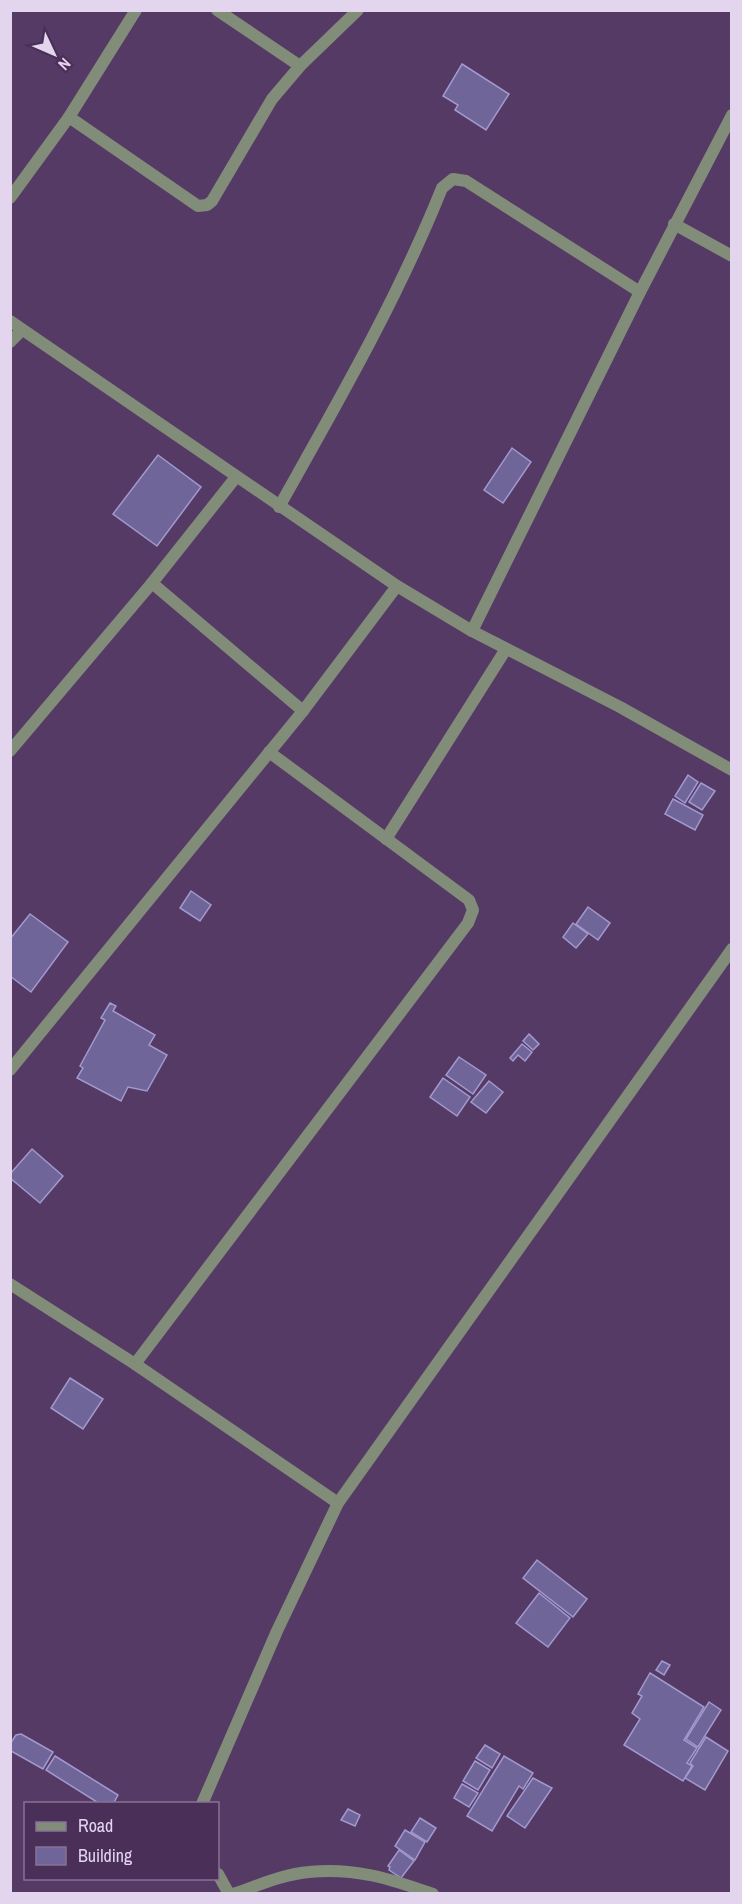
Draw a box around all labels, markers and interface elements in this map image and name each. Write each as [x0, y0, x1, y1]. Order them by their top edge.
north arrow [24, 24, 84, 84]
text: N [54, 53, 76, 75]
legend [24, 1802, 219, 1880]
text: Road [78, 1813, 113, 1838]
text: Building [78, 1843, 133, 1868]

